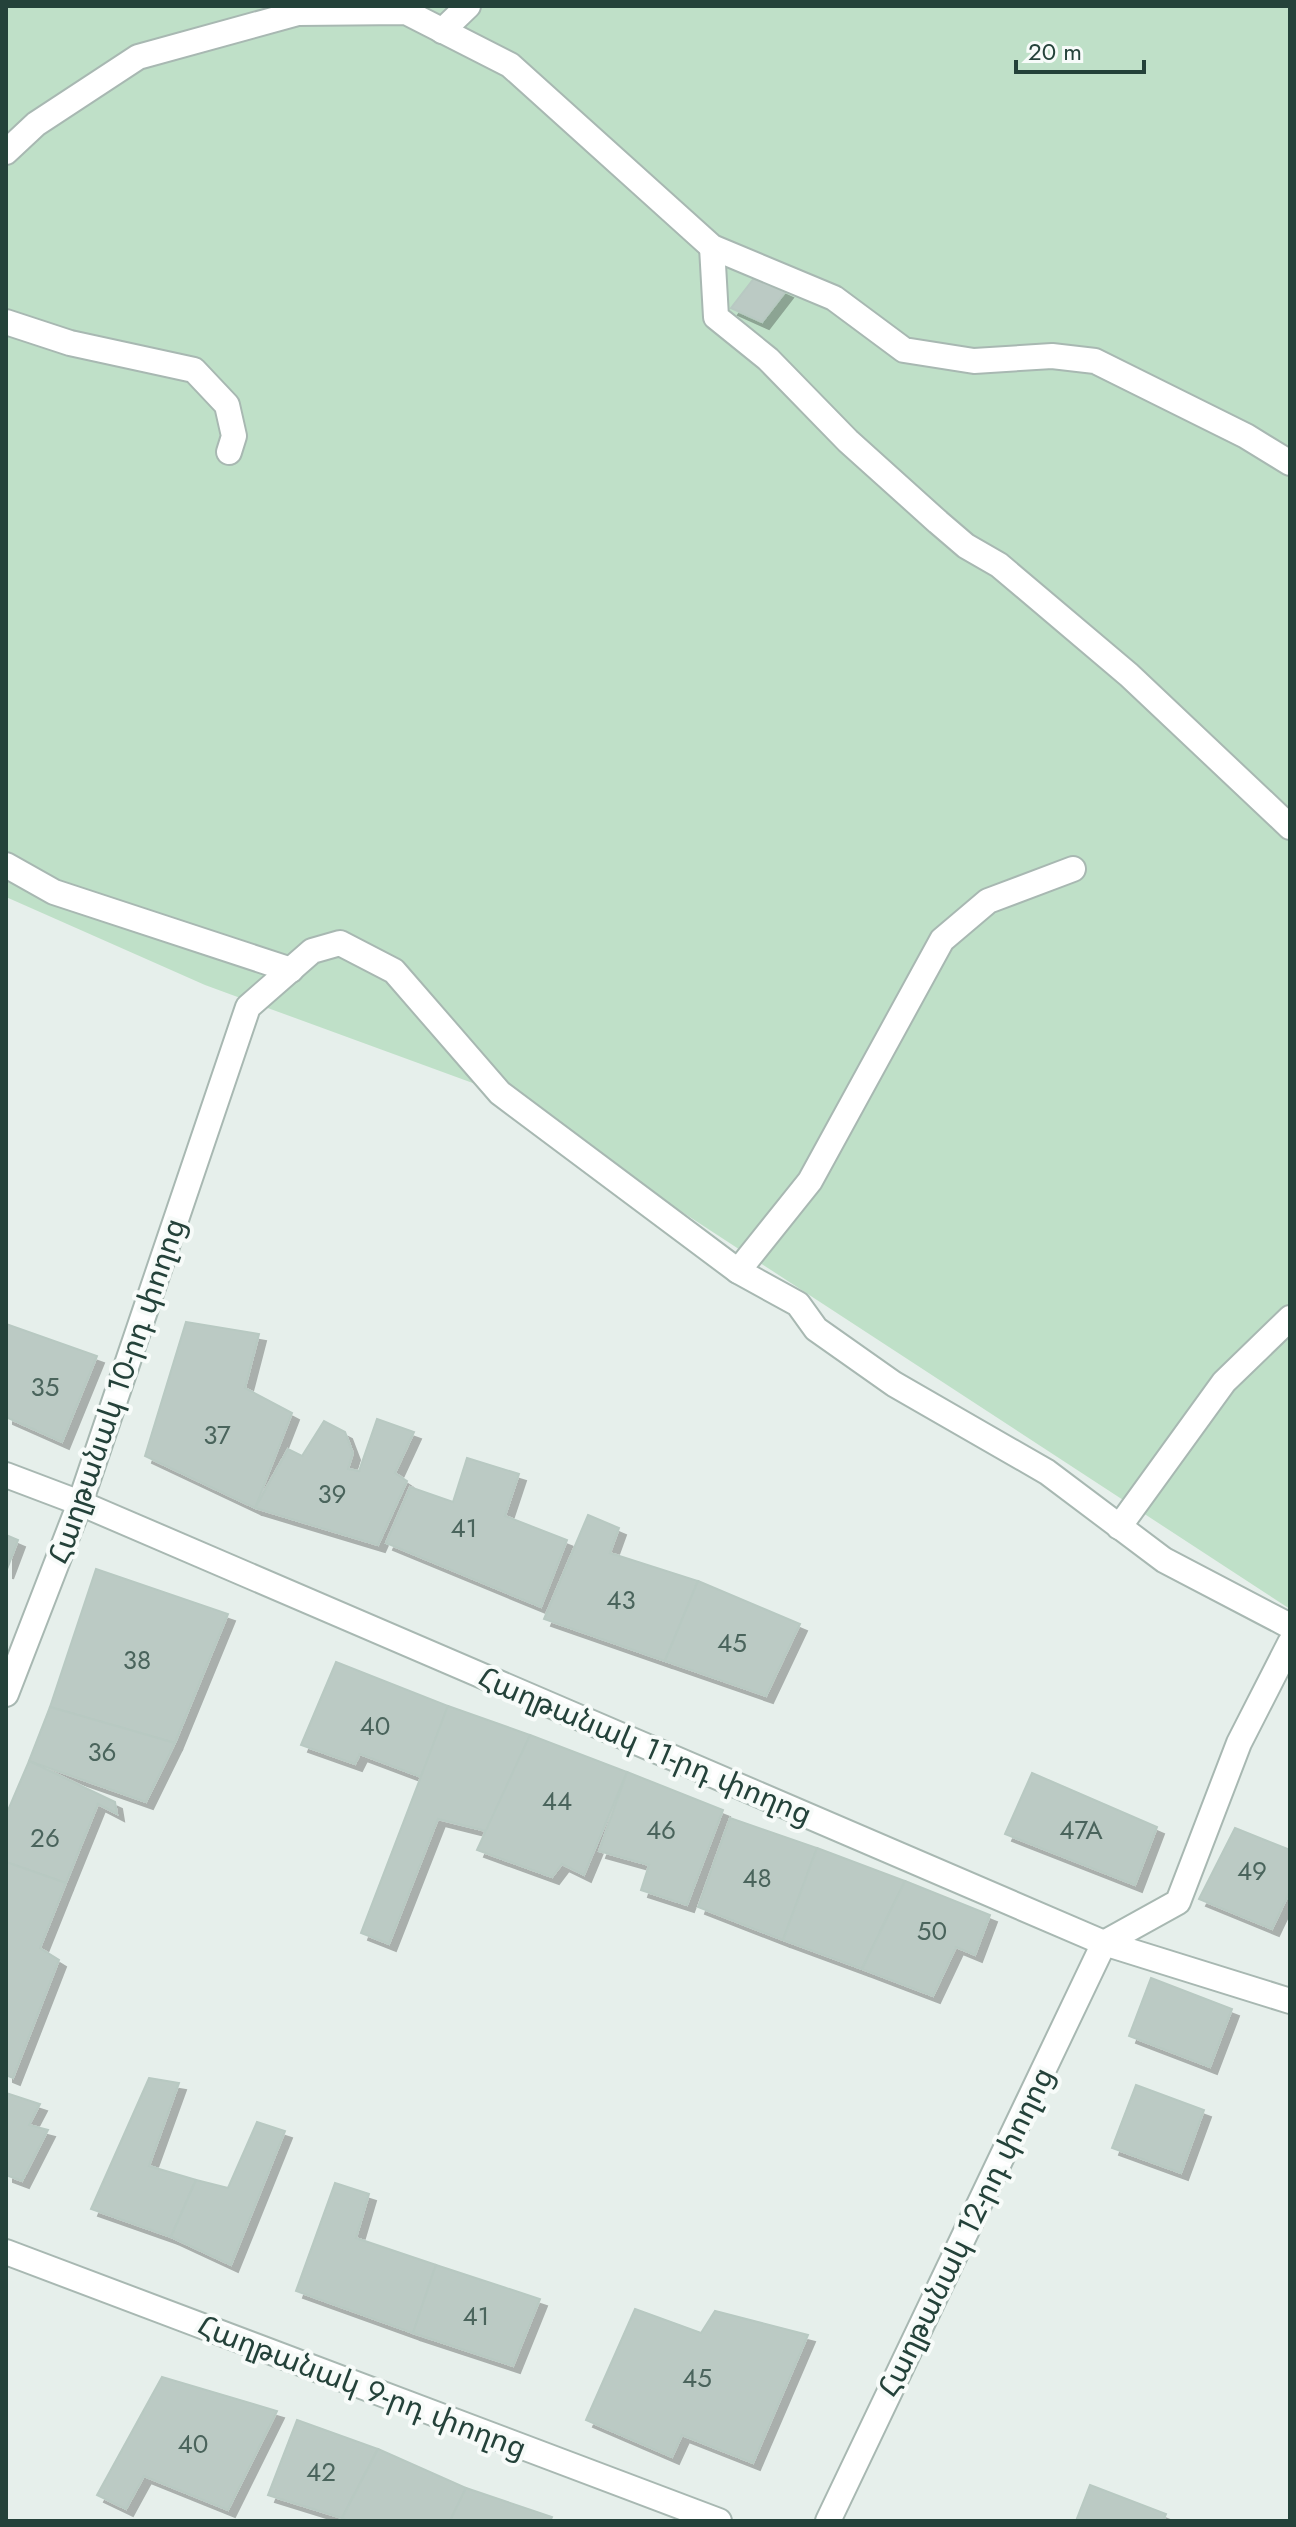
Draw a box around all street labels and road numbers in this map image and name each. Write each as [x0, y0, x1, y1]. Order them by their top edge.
street label: Հաղթանակ 10-րդ փողոց [37, 1212, 196, 1570]
street label: Հաղթանակ 11-րդ փողոց [472, 1656, 819, 1835]
street label: Հաղթանակ 12-րդ փողոց [867, 2059, 1064, 2404]
street label: Հաղթանակ 9-րդ փողոց [191, 2304, 533, 2469]

